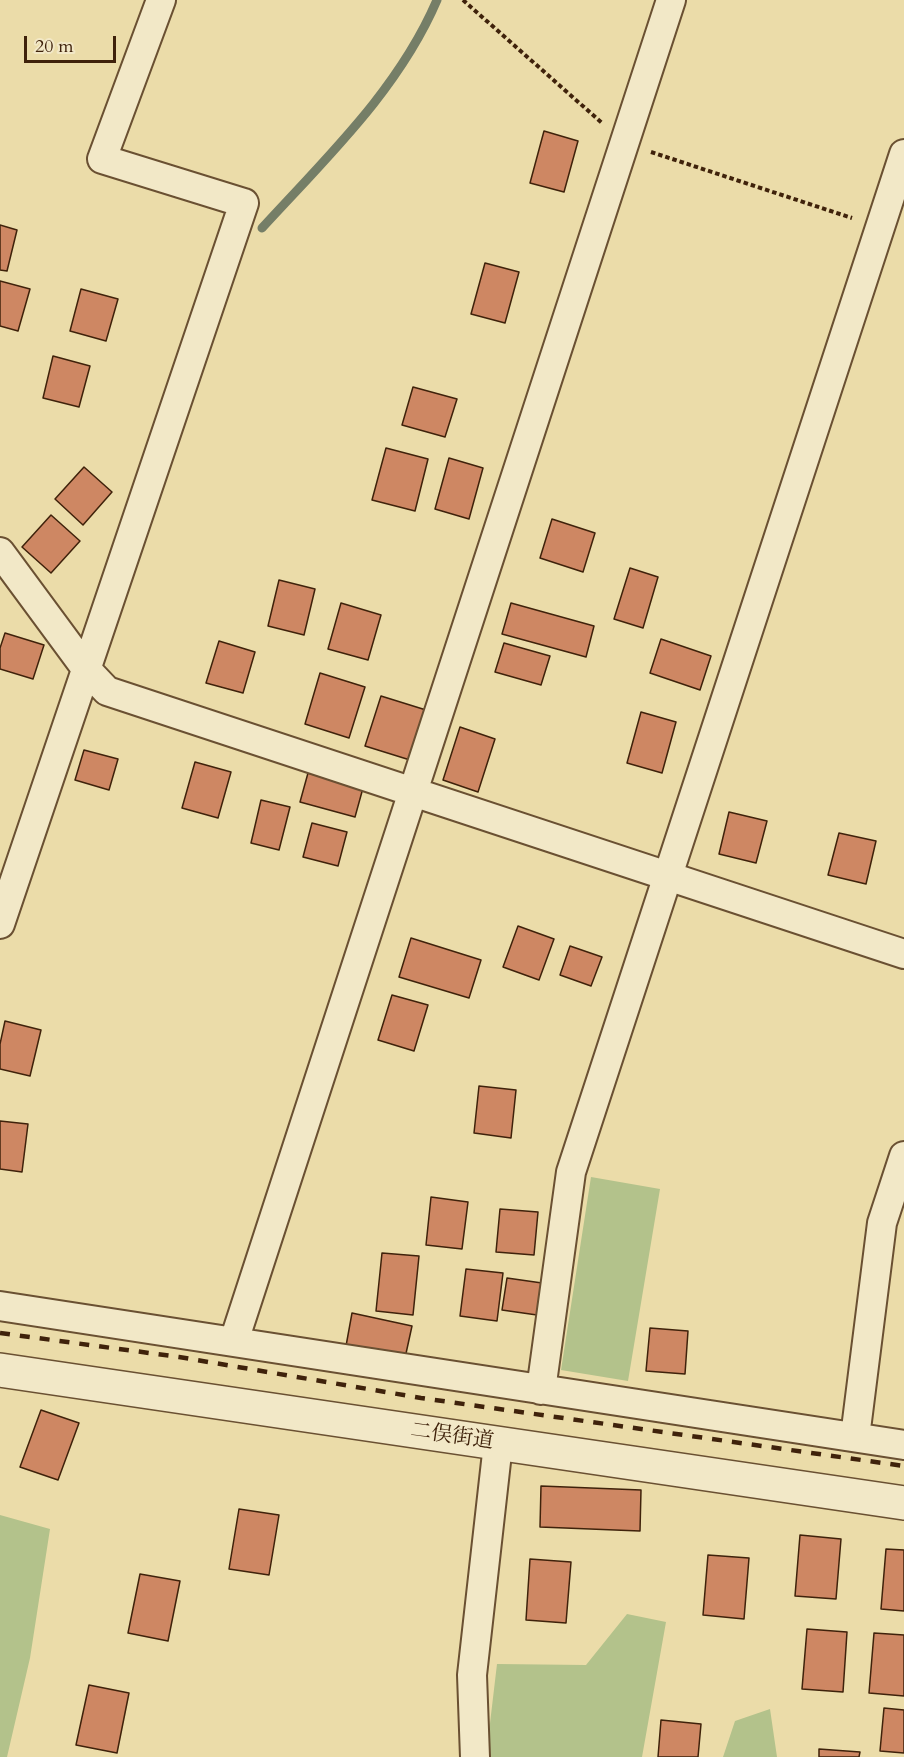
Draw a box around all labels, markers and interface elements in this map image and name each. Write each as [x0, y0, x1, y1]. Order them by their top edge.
scale bar [27, 24, 118, 62]
text: 20 m [35, 34, 74, 59]
street label: 二俣街道 [409, 1419, 495, 1455]

